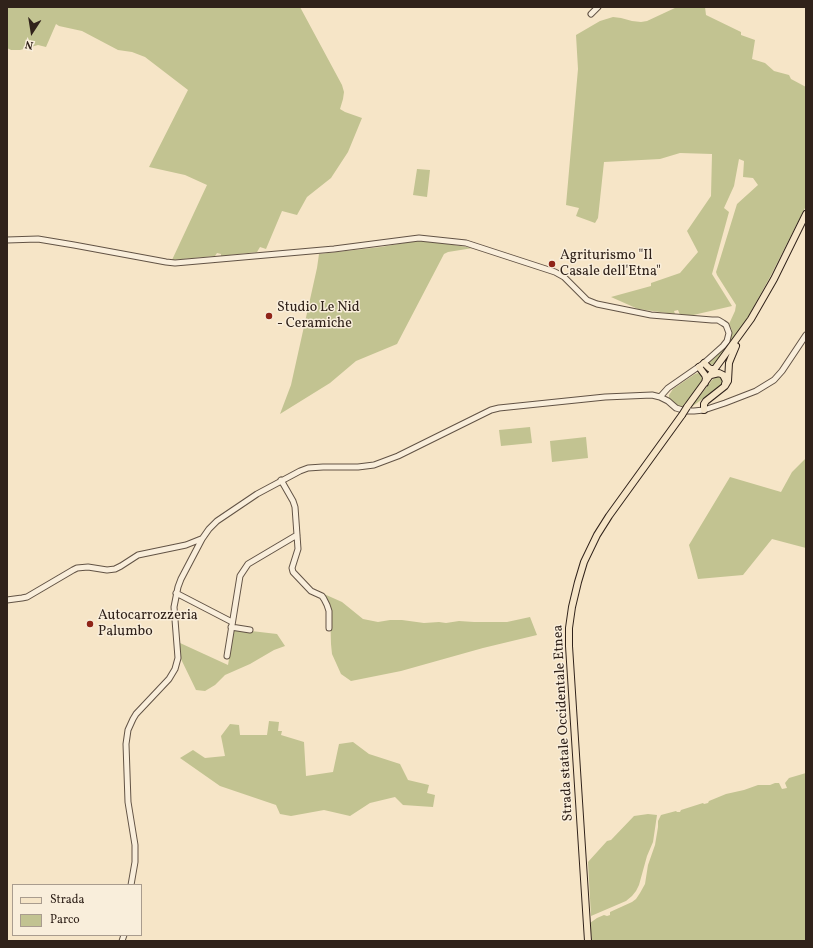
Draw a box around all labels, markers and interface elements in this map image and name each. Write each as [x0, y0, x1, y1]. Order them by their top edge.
north arrow [12, 12, 52, 52]
text: N [24, 36, 35, 52]
place label: Agriturismo "Il Casale dell'Etna" [560, 248, 661, 280]
marker: Agriturismo "Il Casale dell'Etna" [547, 259, 557, 269]
place label: Studio Le Nid - Ceramiche [277, 300, 360, 332]
marker: Studio Le Nid - Ceramiche [264, 311, 274, 321]
place label: Autocarrozzeria Palumbo [98, 608, 198, 640]
marker: Autocarrozzeria Palumbo [85, 619, 95, 629]
street label: Strada statale Occidentale Etnea [550, 624, 578, 822]
legend [12, 884, 142, 936]
text: Strada [50, 892, 85, 908]
text: Parco [50, 912, 80, 928]

